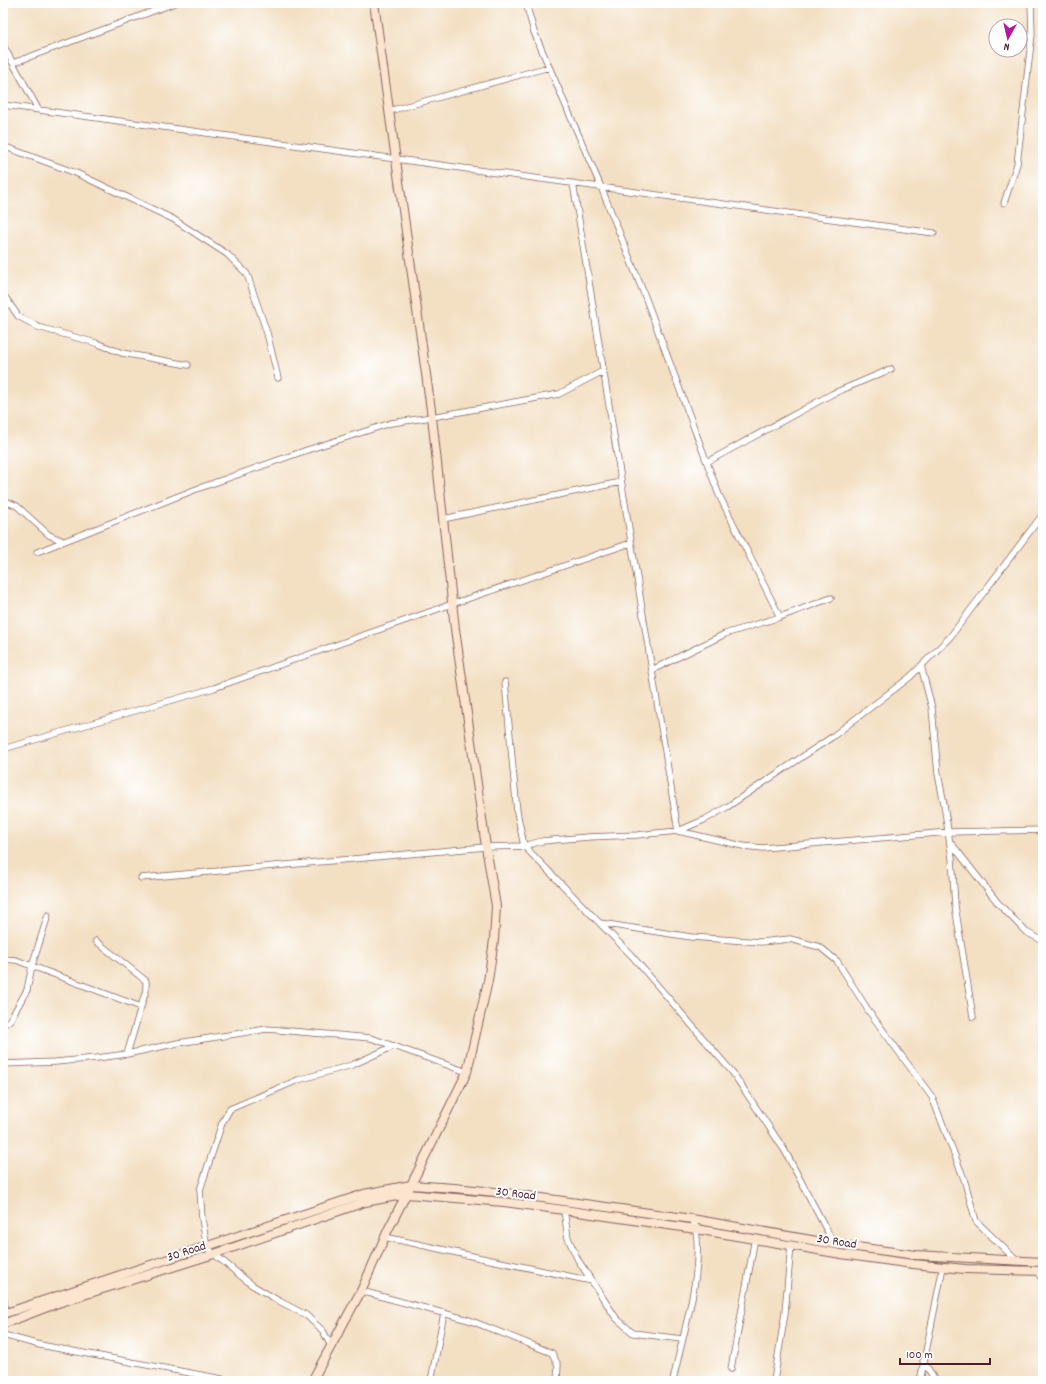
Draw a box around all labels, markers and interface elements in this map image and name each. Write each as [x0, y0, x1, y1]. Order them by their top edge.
north arrow [988, 18, 1028, 58]
text: N [1003, 38, 1011, 54]
street label: 30 Road [495, 1183, 537, 1206]
street label: 30 Road [815, 1230, 858, 1255]
street label: 30 Road [165, 1237, 209, 1268]
scale bar [900, 1340, 990, 1366]
text: 100 m [906, 1347, 933, 1364]

